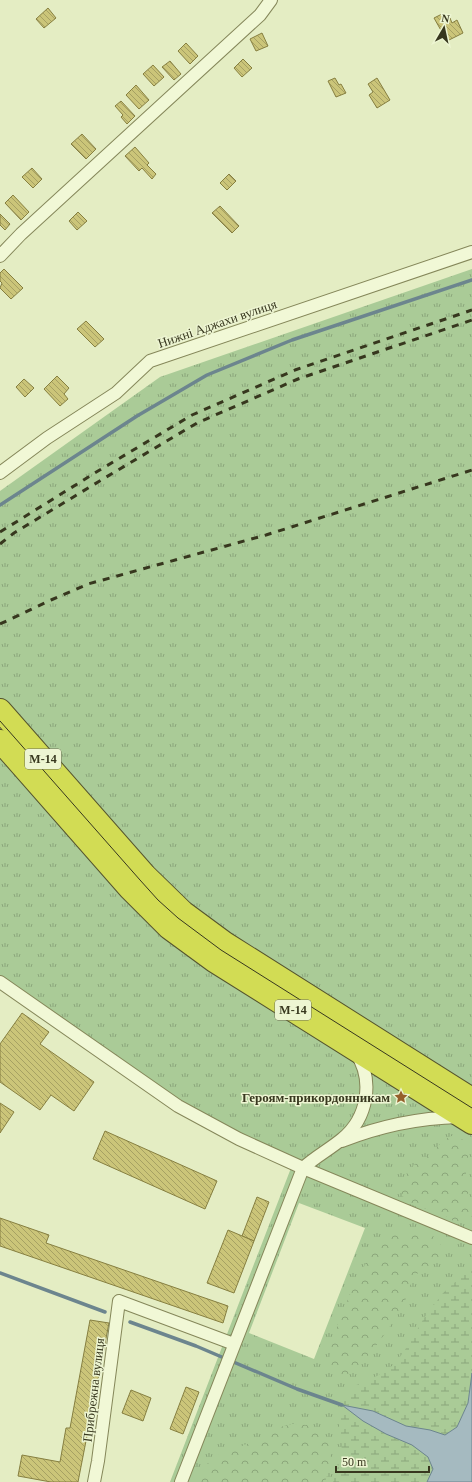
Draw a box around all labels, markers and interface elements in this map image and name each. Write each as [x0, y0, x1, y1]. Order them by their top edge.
north arrow [424, 8, 464, 48]
text: N [441, 12, 450, 25]
street label: Нижні Аджахи вулиця [156, 296, 279, 351]
road number: М-14 [25, 749, 61, 769]
road number: М-14 [275, 1000, 311, 1020]
place icon: Героям-прикордонникам [393, 1089, 409, 1105]
place label: Героям-прикордонникам [242, 1090, 390, 1105]
street label: Прибрежна вулиця [80, 1337, 107, 1443]
scale bar [336, 1448, 429, 1474]
text: 50 m [342, 1455, 367, 1469]

